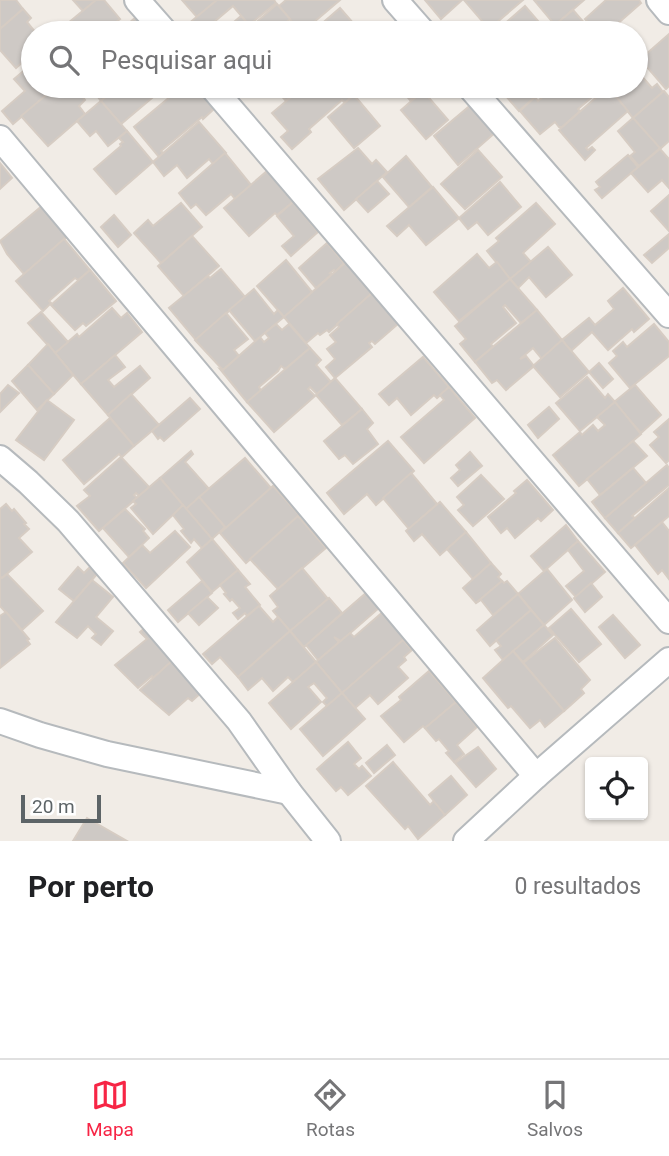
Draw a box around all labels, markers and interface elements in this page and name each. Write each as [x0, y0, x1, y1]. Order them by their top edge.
search box [21, 21, 648, 98]
icon: search [45, 41, 83, 79]
text: Pesquisar aqui [101, 45, 272, 75]
map controls [585, 757, 648, 820]
button: locate [585, 757, 648, 820]
scale bar [21, 792, 102, 824]
text: 20 m [32, 795, 75, 818]
text: Por perto [28, 869, 154, 904]
text: 0 resultados [514, 873, 641, 900]
tab: Mapa [86, 1076, 134, 1141]
tab: Rotas [306, 1076, 355, 1141]
tab: Salvos [527, 1076, 583, 1141]

